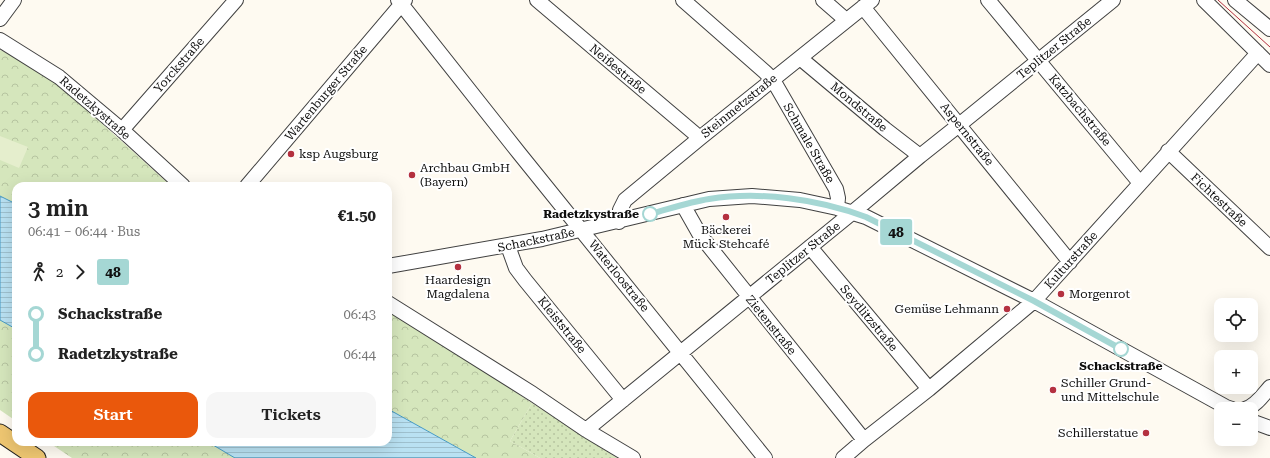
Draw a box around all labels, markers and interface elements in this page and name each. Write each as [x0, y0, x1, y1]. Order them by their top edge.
street label: Teplitzer Straße [1014, 14, 1094, 82]
street label: Yorckstraße [151, 34, 207, 96]
street label: Neißestraße [587, 41, 649, 97]
street label: Wartenburger Straße [282, 42, 370, 144]
street label: Steinmetzstraße [698, 71, 780, 141]
street label: Katzbachstraße [1046, 71, 1114, 149]
street label: Radetzkystraße [57, 73, 134, 143]
street label: Mondstraße [828, 79, 891, 135]
street label: Schmale Straße [780, 100, 838, 186]
street label: Aspernstraße [937, 100, 997, 169]
place label: ksp Augsburg [299, 147, 378, 161]
marker: ksp Augsburg [286, 149, 296, 159]
place label: Archbau GmbH (Bayern) [420, 161, 510, 189]
marker: Archbau GmbH (Bayern) [407, 170, 417, 180]
street label: Fichtestraße [1188, 170, 1250, 230]
text: 3 min [28, 196, 89, 221]
marker: Radetzkystraße [642, 206, 658, 222]
text: €1.50 [338, 207, 376, 225]
place label: Radetzkystraße [543, 207, 639, 221]
marker: Bäckerei Mück Stehcafé [721, 212, 731, 222]
street label: Teplitzer Straße [763, 219, 843, 287]
line badge: 48 [878, 219, 914, 245]
place label: Bäckerei Mück Stehcafé [683, 223, 770, 251]
text: 06:41 – 06:44 · Bus [28, 224, 140, 239]
text: 48 [888, 224, 904, 240]
street label: Schackstraße [496, 225, 576, 255]
street label: Kulturstraße [1042, 228, 1101, 291]
street label: Waterloostraße [586, 237, 652, 315]
icon: walk [28, 261, 50, 283]
icon: forward [69, 261, 91, 283]
marker: Haardesign Magdalena [453, 262, 463, 272]
text: 48 [105, 264, 121, 280]
text: 2 [56, 265, 63, 280]
place label: Haardesign Magdalena [425, 273, 491, 301]
street label: Seydlitzstraße [837, 282, 901, 354]
place label: Morgenrot [1069, 287, 1130, 301]
marker: Morgenrot [1056, 289, 1066, 299]
street label: Zietenstraße [743, 293, 799, 358]
street label: Kleiststraße [535, 294, 589, 356]
map controls [1214, 298, 1258, 446]
button: locate [1214, 298, 1258, 342]
place label: Gemüse Lehmann [895, 302, 999, 316]
marker: Gemüse Lehmann [1002, 304, 1012, 314]
text: Schackstraße [58, 305, 162, 323]
text: 06:43 [344, 307, 376, 322]
marker: Schackstraße [1113, 341, 1129, 357]
text: Radetzkystraße [58, 345, 178, 363]
text: 06:44 [344, 347, 376, 362]
button: + [1214, 350, 1258, 394]
place label: Schackstraße [1079, 359, 1163, 373]
place label: Schiller Grund- und Mittelschule [1061, 376, 1160, 404]
marker: Schiller Grund- und Mittelschule [1048, 385, 1058, 395]
button: Start [28, 392, 198, 438]
button: Tickets [206, 392, 376, 438]
button: − [1214, 402, 1258, 446]
place label: Schillerstatue [1058, 426, 1138, 440]
marker: Schillerstatue [1141, 428, 1151, 438]

